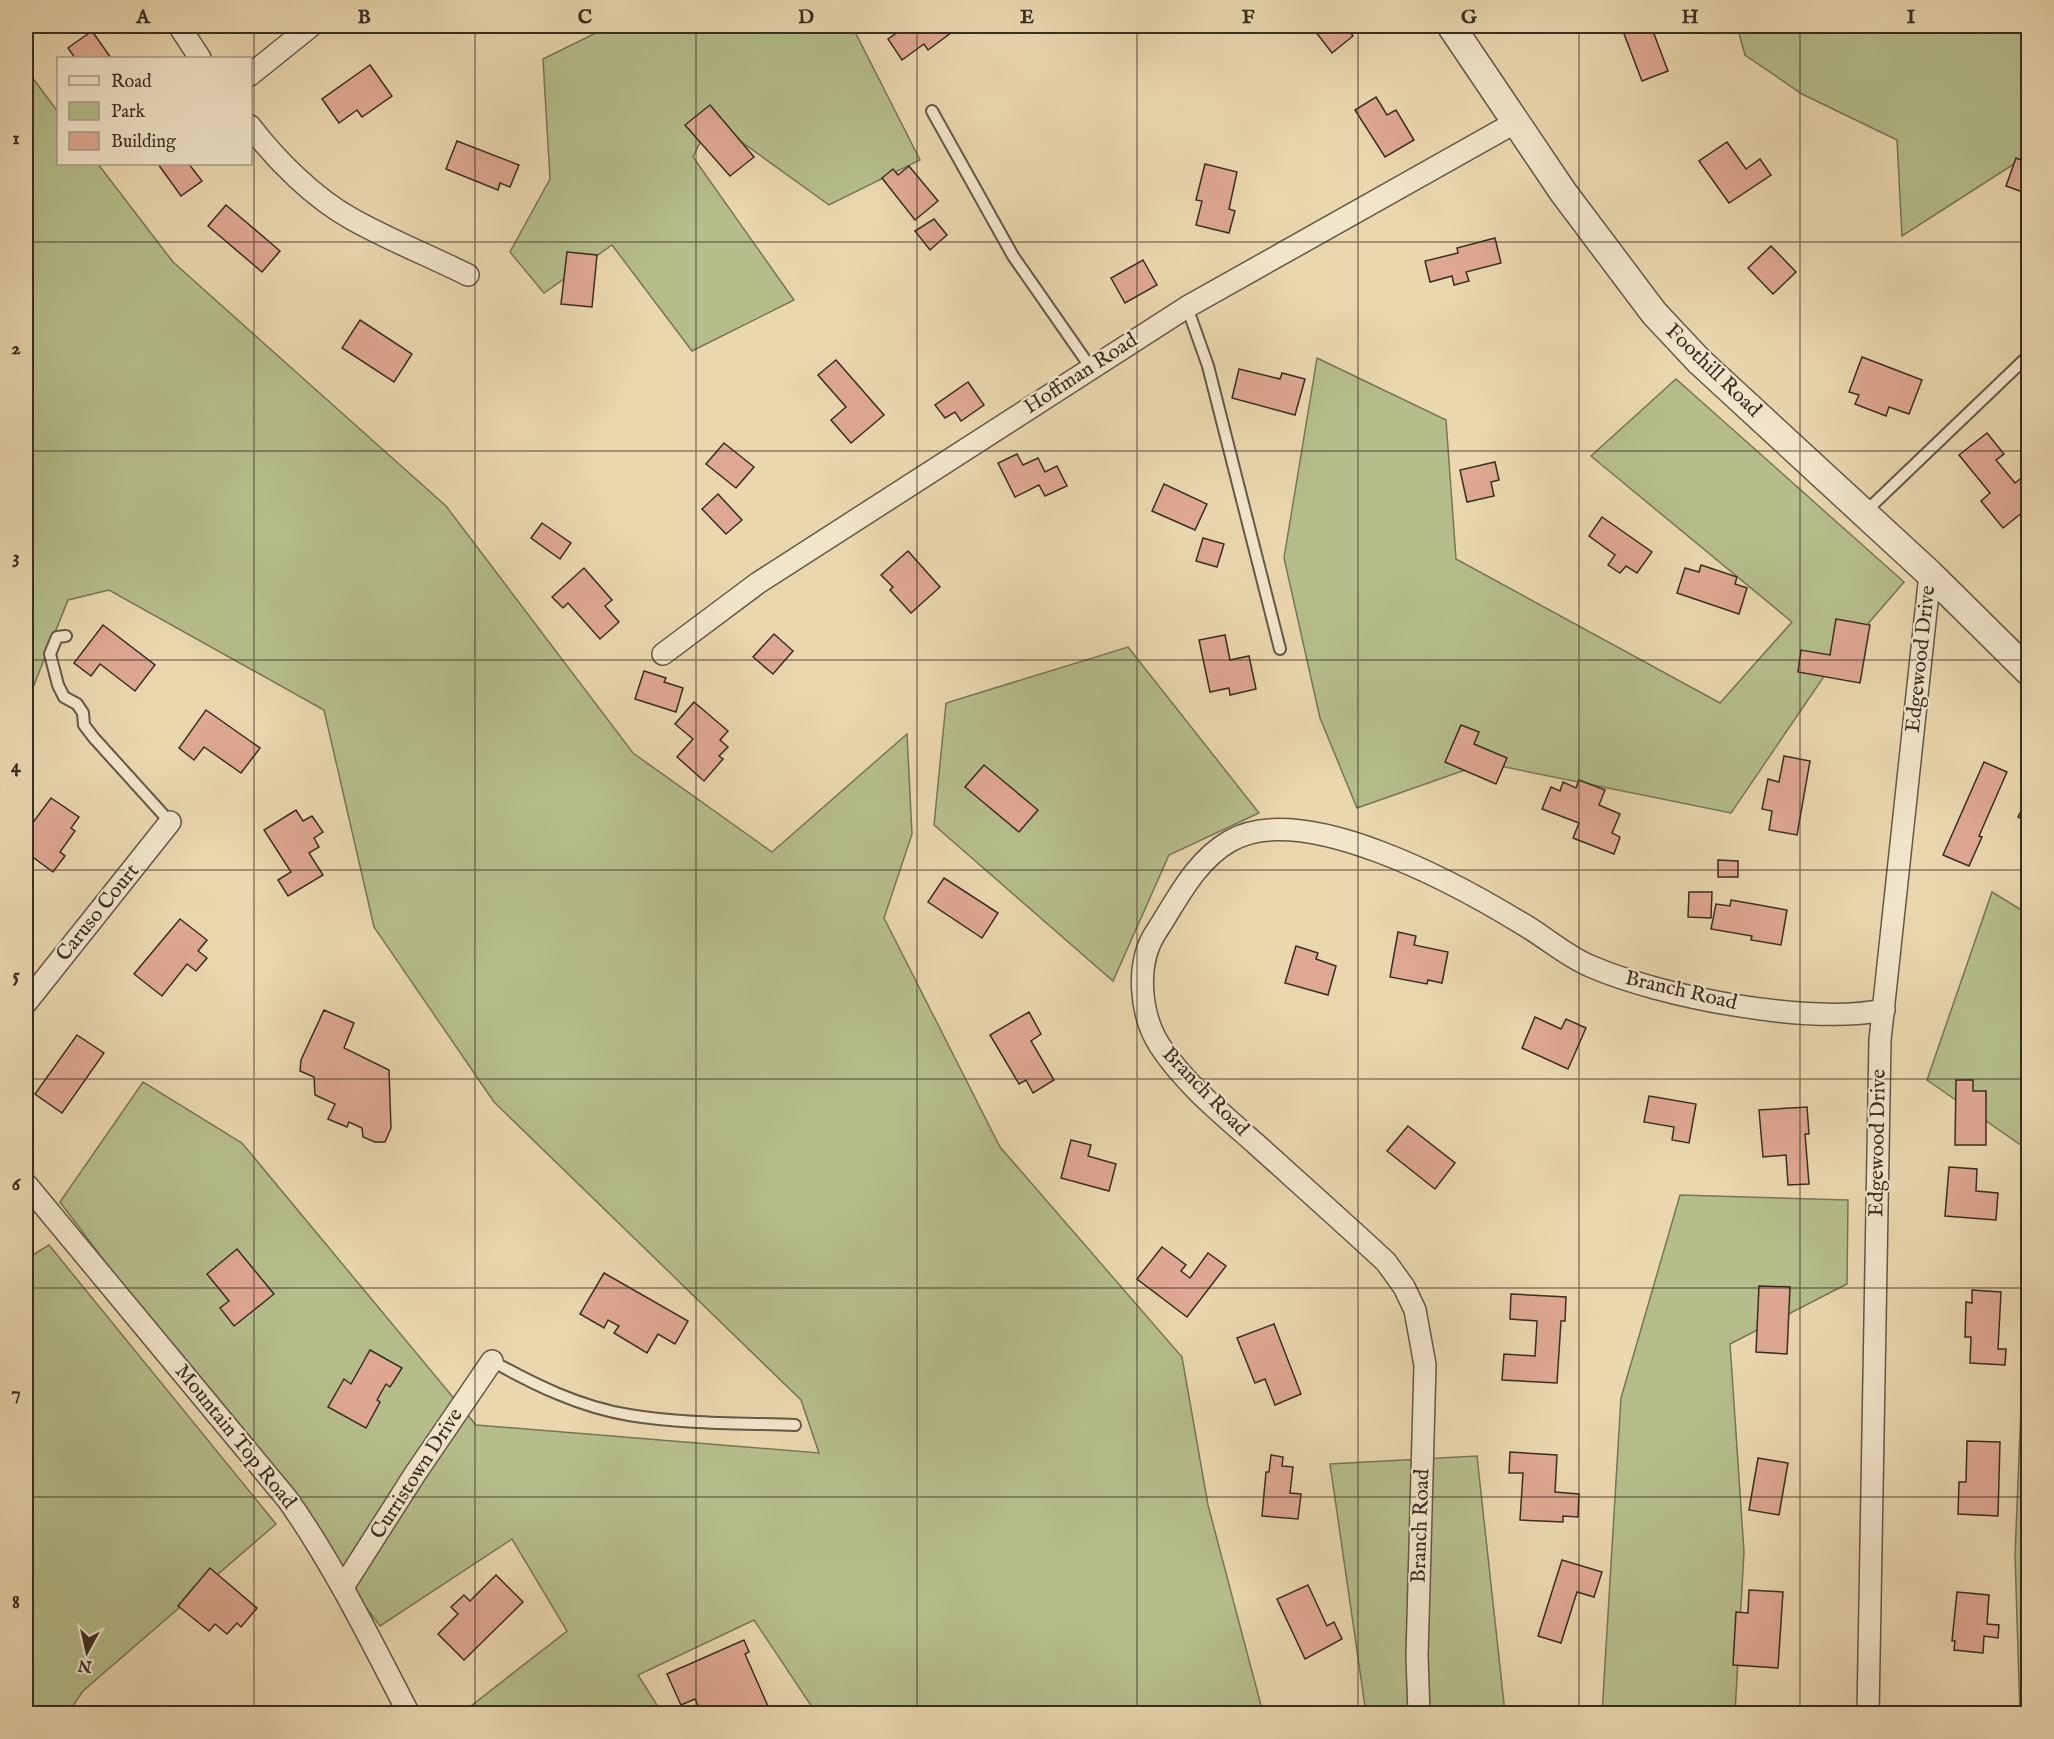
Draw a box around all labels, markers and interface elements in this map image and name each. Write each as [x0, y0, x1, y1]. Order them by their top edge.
text: A [135, 5, 151, 30]
text: B [357, 5, 371, 30]
text: C [578, 5, 592, 30]
text: D [798, 5, 814, 30]
text: E [1020, 5, 1034, 30]
text: F [1242, 5, 1255, 30]
text: G [1461, 5, 1478, 30]
text: H [1681, 5, 1699, 30]
text: I [1907, 5, 1916, 30]
legend [57, 57, 252, 165]
text: Road [111, 71, 152, 94]
text: Park [111, 101, 146, 124]
text: 1 [12, 126, 20, 151]
text: Building [111, 131, 176, 154]
street label: Foothill Road [1659, 318, 1767, 424]
street label: Hoffman Road [1019, 327, 1144, 421]
text: 2 [11, 336, 21, 361]
text: 3 [12, 545, 20, 570]
street label: Edgewood Drive [1900, 584, 1942, 734]
text: 4 [11, 754, 22, 779]
street label: Caruso Court [50, 859, 146, 967]
text: 5 [12, 963, 20, 988]
street label: Branch Road [1622, 965, 1740, 1017]
street label: Branch Road [1156, 1042, 1255, 1143]
street label: Edgewood Drive [1863, 1069, 1893, 1217]
text: 6 [12, 1172, 22, 1197]
street label: Mountain Top Road [168, 1359, 302, 1516]
text: 7 [11, 1381, 21, 1406]
street label: Curristown Drive [365, 1403, 470, 1545]
street label: Branch Road [1406, 1468, 1437, 1583]
text: 8 [12, 1590, 20, 1615]
north arrow [57, 1622, 117, 1682]
text: N [77, 1654, 94, 1676]

